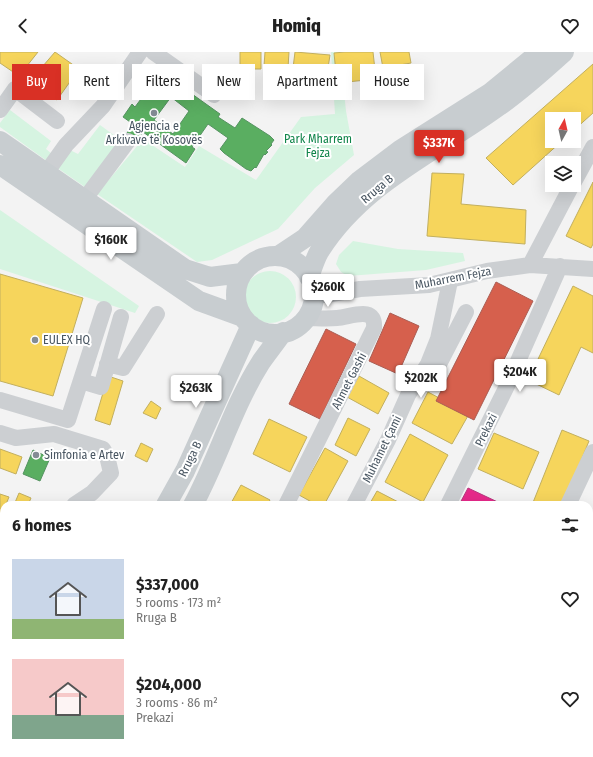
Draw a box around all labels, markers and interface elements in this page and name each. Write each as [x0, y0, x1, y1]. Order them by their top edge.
icon: back [12, 15, 34, 37]
text: Homiq [272, 15, 321, 37]
icon: heart [559, 15, 581, 37]
chip: Buy [12, 64, 61, 100]
chip: Rent [69, 64, 124, 100]
chip: Filters [132, 64, 194, 100]
chip: New [202, 64, 255, 100]
chip: Apartment [263, 64, 352, 100]
chip: House [360, 64, 424, 100]
marker: Agjencia e Arkivave të Kosovës [149, 108, 159, 118]
north arrow [545, 112, 581, 148]
map controls [545, 112, 581, 192]
place label: Agjencia e Arkivave të Kosovës [106, 119, 202, 147]
pin: $337K [411, 130, 467, 164]
park label: Park Mharrem Fejza [284, 132, 352, 160]
text: $337K [423, 135, 455, 150]
button: layers [545, 156, 581, 192]
street label: Rruga B [358, 171, 396, 206]
pin: $160K [83, 227, 139, 261]
text: $160K [95, 232, 127, 247]
street label: Muharrem Fejza [414, 264, 492, 292]
pin: $260K [300, 274, 356, 308]
text: $260K [311, 279, 345, 294]
place label: EULEX HQ [43, 333, 91, 347]
marker: EULEX HQ [30, 335, 40, 345]
street label: Ahmet Gashi [329, 350, 369, 412]
pin: $204K [492, 359, 548, 393]
text: $204K [503, 364, 537, 379]
pin: $202K [393, 365, 449, 399]
text: $202K [405, 370, 437, 385]
pin: $263K [168, 375, 224, 409]
text: $263K [180, 380, 212, 395]
street label: Prekazi [472, 411, 500, 449]
street label: Muhamet Çami [360, 413, 404, 485]
street label: Rruga B [175, 439, 205, 479]
place label: Simfonia e Artev [44, 448, 125, 462]
marker: Simfonia e Artev [31, 450, 41, 460]
icon: filters [559, 514, 581, 536]
text: 6 homes [12, 515, 71, 536]
text: $337,000 [136, 574, 199, 595]
icon: home [44, 575, 92, 623]
icon: heart [559, 588, 581, 610]
text: 5 rooms · 173 m² [136, 595, 221, 610]
text: Rruga B [136, 610, 177, 625]
text: $204,000 [136, 674, 202, 695]
icon: home [44, 675, 92, 723]
icon: heart [559, 688, 581, 710]
text: 3 rooms · 86 m² [136, 695, 218, 710]
text: Prekazi [136, 710, 174, 725]

